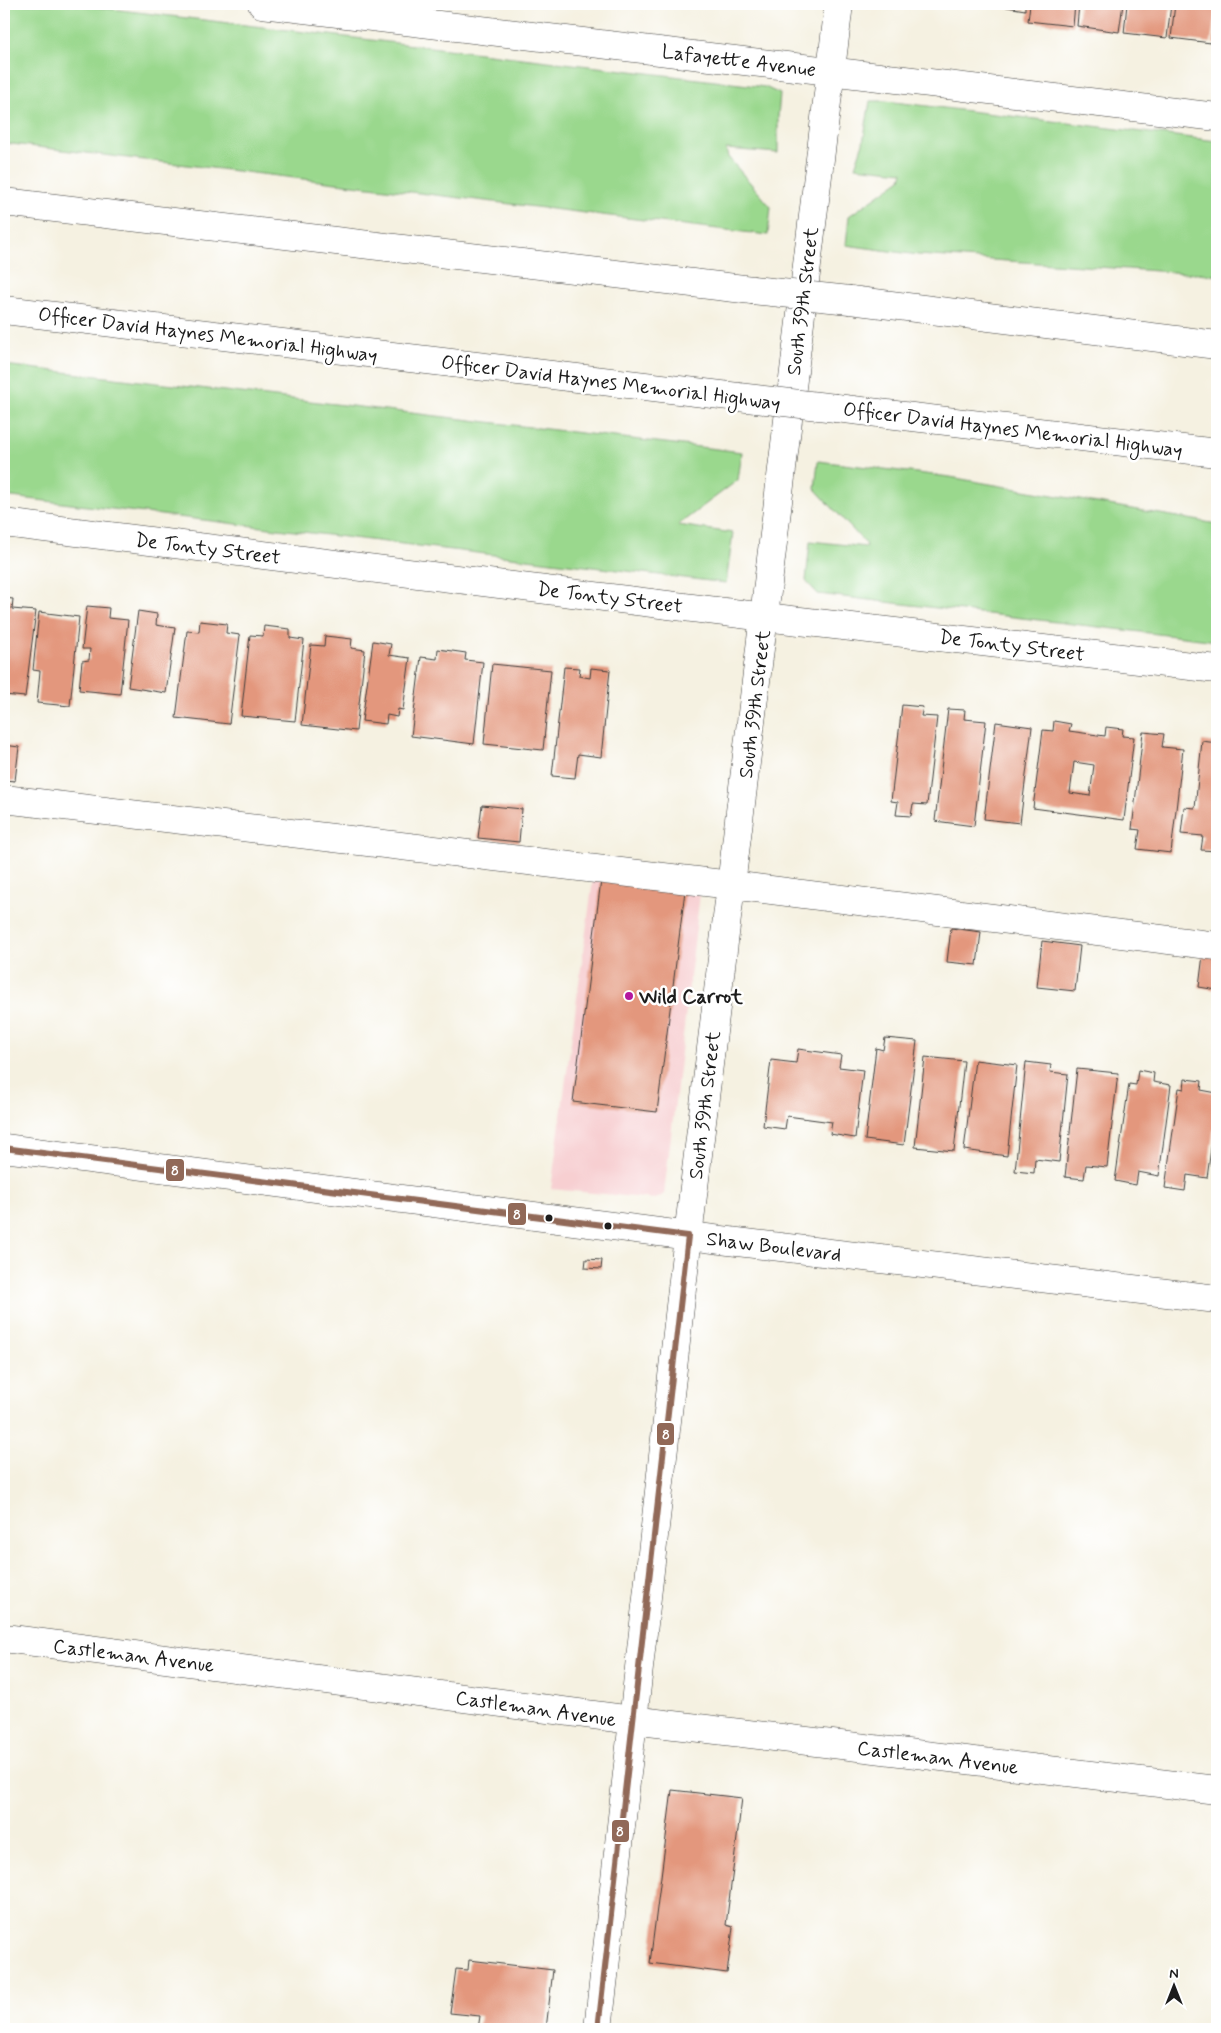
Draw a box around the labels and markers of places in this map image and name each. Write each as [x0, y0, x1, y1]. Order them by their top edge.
place label: Wild Carrot [638, 984, 744, 1011]
marker: Wild Carrot [623, 990, 635, 1002]
unlabelled marker [544, 1213, 554, 1223]
unlabelled marker [603, 1221, 613, 1231]

